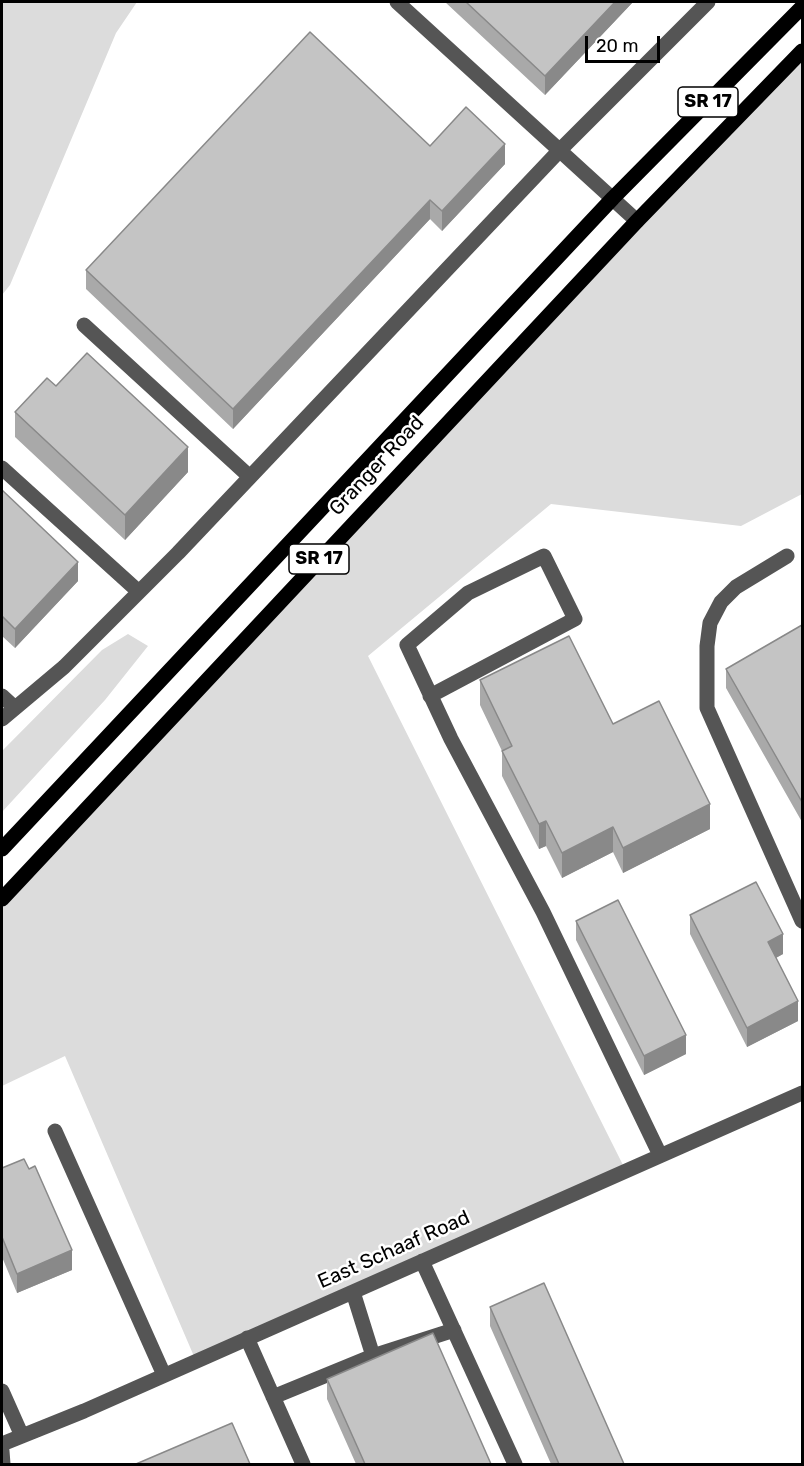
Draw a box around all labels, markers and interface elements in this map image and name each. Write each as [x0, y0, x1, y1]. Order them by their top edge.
scale bar [588, 24, 663, 62]
text: 20 m [596, 35, 638, 57]
road number: SR 17 [678, 87, 738, 117]
street label: Granger Road [325, 411, 429, 521]
road number: SR 17 [289, 544, 349, 574]
street label: East Schaaf Road [314, 1206, 474, 1294]

